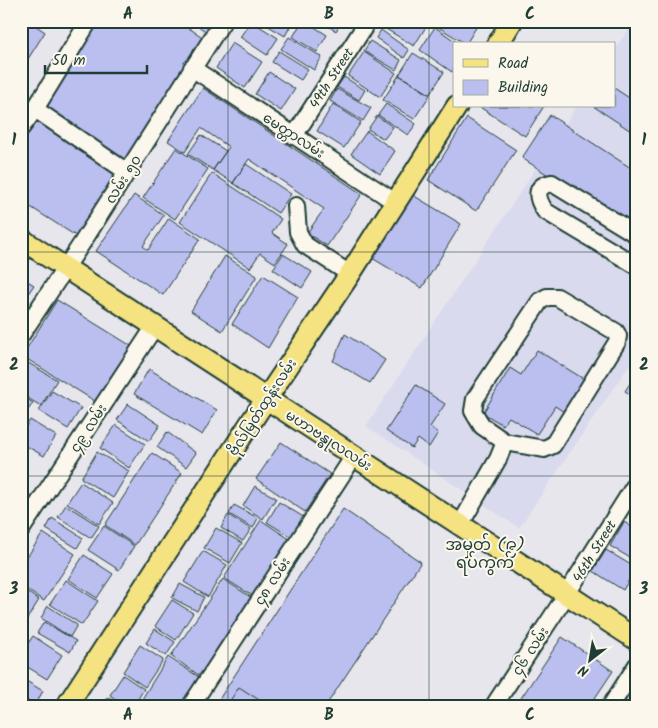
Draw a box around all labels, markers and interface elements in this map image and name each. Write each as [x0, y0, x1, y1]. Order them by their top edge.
text: A [123, 2, 133, 27]
text: B [324, 2, 334, 27]
text: C [525, 2, 535, 27]
scale bar [45, 42, 148, 74]
legend [453, 42, 616, 108]
street label: 49th Street [304, 43, 360, 113]
text: 50 m [52, 49, 86, 73]
text: Road [498, 52, 529, 76]
text: Building [498, 76, 548, 100]
street label: မေတ္တာလမ်း [258, 107, 329, 164]
text: 1 [12, 128, 17, 153]
text: 1 [642, 128, 647, 153]
street label: လမ်း ၅၀ [100, 151, 148, 208]
text: 2 [9, 353, 19, 378]
text: 2 [639, 353, 649, 378]
street label: ဗိုလ်မြတ်ထွန်းလမ်း [223, 354, 303, 461]
street label: ၄၉ လမ်း [65, 400, 113, 457]
street label: မဟာဗန္ဓုလလမ်း [281, 405, 376, 477]
street label: 46th Street [567, 516, 623, 587]
district label: အမှတ် (၉) ရပ်ကွက် [445, 533, 525, 576]
street label: ၄၈ လမ်း [249, 553, 297, 610]
text: 3 [9, 577, 19, 602]
text: 3 [639, 577, 649, 602]
street label: ၄၆ လမ်း [507, 623, 555, 680]
north arrow [566, 636, 616, 686]
text: N [574, 658, 593, 682]
text: A [123, 703, 133, 728]
text: B [324, 703, 334, 728]
text: C [525, 703, 535, 728]

